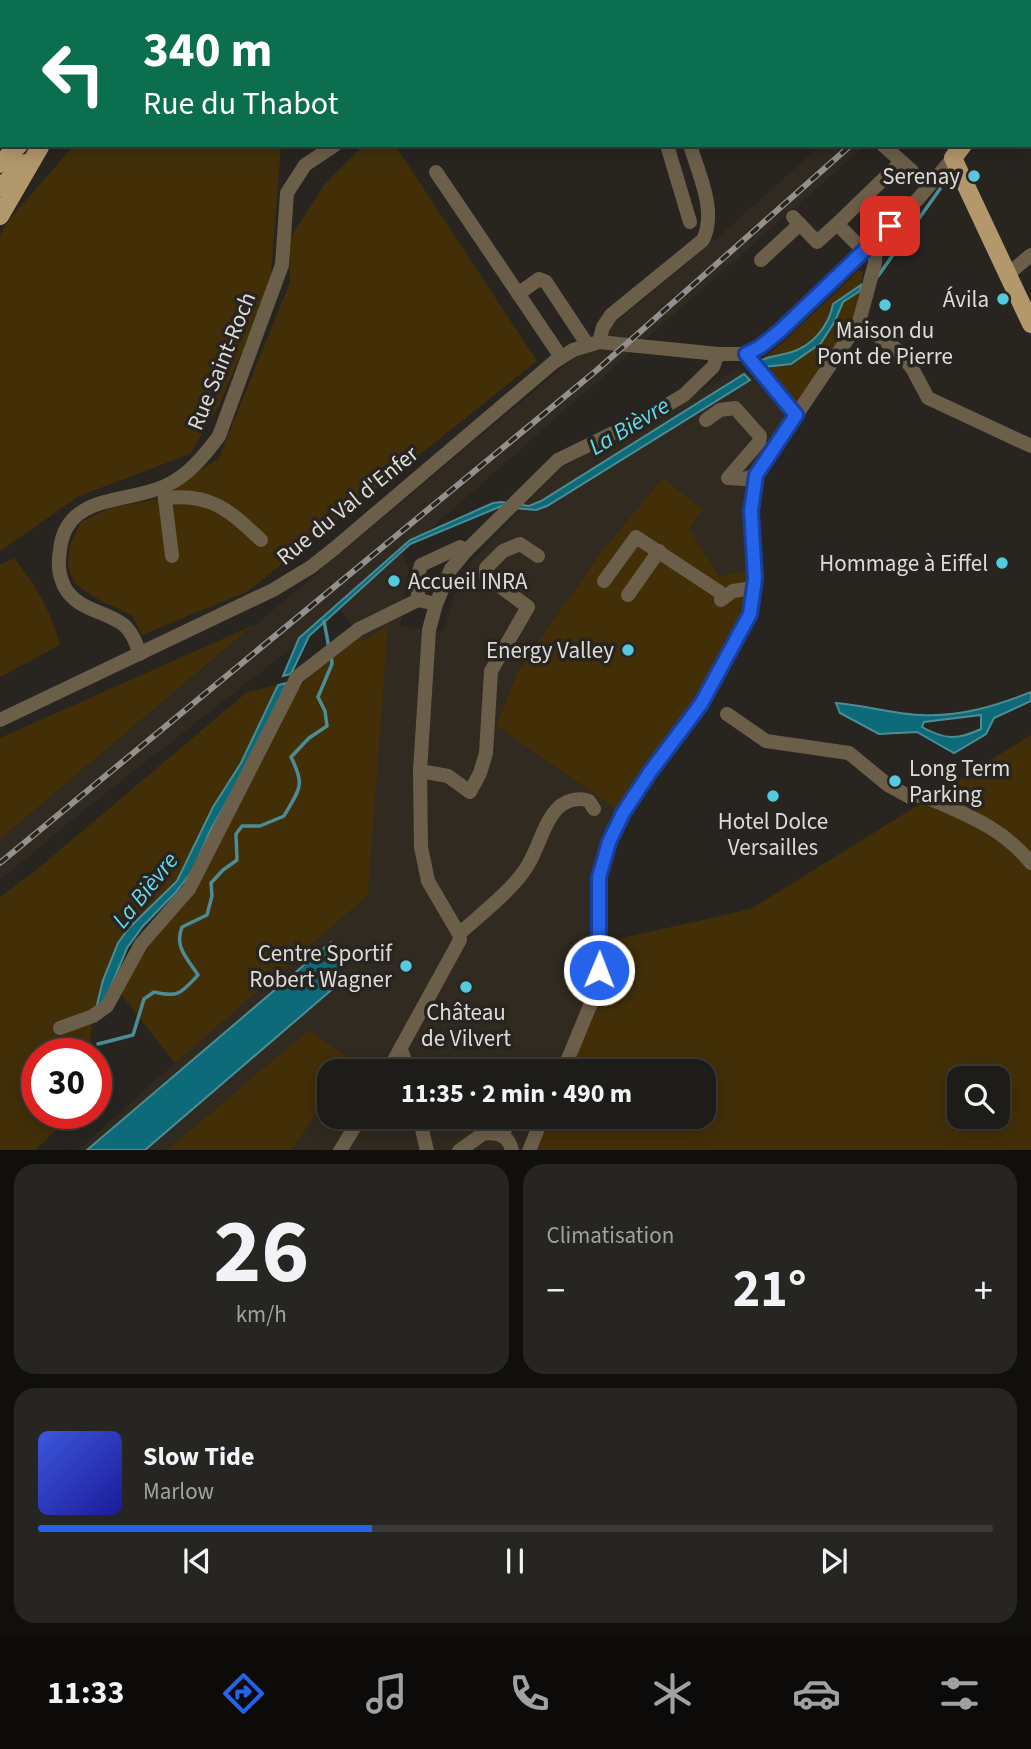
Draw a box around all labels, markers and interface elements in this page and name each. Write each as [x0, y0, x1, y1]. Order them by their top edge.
text: 340 m [143, 16, 272, 86]
icon: left [28, 28, 119, 119]
text: Rue du Thabot [143, 81, 338, 127]
place label: Serenay [882, 160, 960, 193]
marker: Serenay [966, 168, 982, 184]
pin [860, 196, 920, 256]
icon: arrive [871, 207, 909, 245]
place label: Ávila [943, 283, 989, 316]
street label: Rue Saint-Roch [179, 287, 264, 435]
marker: Ávila [995, 291, 1011, 307]
marker: Maison du Pont de Pierre [877, 297, 893, 313]
place label: Maison du Pont de Pierre [817, 314, 953, 373]
water label: La Bièvre [582, 388, 677, 464]
street label: Rue du Val d'Enfer [269, 437, 426, 573]
place label: Hommage à Eiffel [819, 547, 988, 580]
marker: Hommage à Eiffel [994, 555, 1010, 571]
place label: Accueil INRA [408, 565, 528, 598]
marker: Accueil INRA [386, 573, 402, 589]
place label: Energy Valley [486, 634, 614, 667]
marker: Energy Valley [620, 642, 636, 658]
place label: Long Term Parking [909, 752, 1010, 811]
marker: Long Term Parking [887, 773, 903, 789]
marker: Hotel Dolce Versailles [765, 788, 781, 804]
place label: Hotel Dolce Versailles [718, 805, 828, 864]
water label: La Bièvre [104, 845, 187, 936]
position arrow [562, 933, 636, 1007]
place label: Centre Sportif Robert Wagner [249, 937, 393, 996]
marker: Centre Sportif Robert Wagner [398, 958, 414, 974]
marker: Château de Vilvert [458, 979, 474, 995]
place label: Château de Vilvert [421, 996, 511, 1055]
speed limit sign: 30 [21, 1038, 112, 1129]
map controls [947, 1066, 1010, 1129]
button: search [947, 1066, 1010, 1129]
text: 11:35 · 2 min · 490 m [401, 1075, 632, 1112]
text: 26 [213, 1188, 309, 1317]
text: Climatisation [547, 1219, 674, 1252]
text: 21° [733, 1253, 807, 1327]
text: − [547, 1264, 565, 1318]
text: + [974, 1264, 993, 1318]
text: km/h [236, 1298, 287, 1331]
text: Slow Tide [143, 1438, 254, 1475]
text: Marlow [143, 1475, 214, 1508]
icon: previous [178, 1542, 216, 1580]
icon: pause [496, 1542, 534, 1580]
icon: next [815, 1542, 853, 1580]
icon: directions [219, 1669, 268, 1718]
icon: music [362, 1669, 411, 1718]
icon: phone [505, 1669, 554, 1718]
icon: climate [648, 1669, 697, 1718]
icon: car [792, 1669, 841, 1718]
icon: filters [935, 1669, 984, 1718]
text: 11:33 [47, 1670, 124, 1716]

